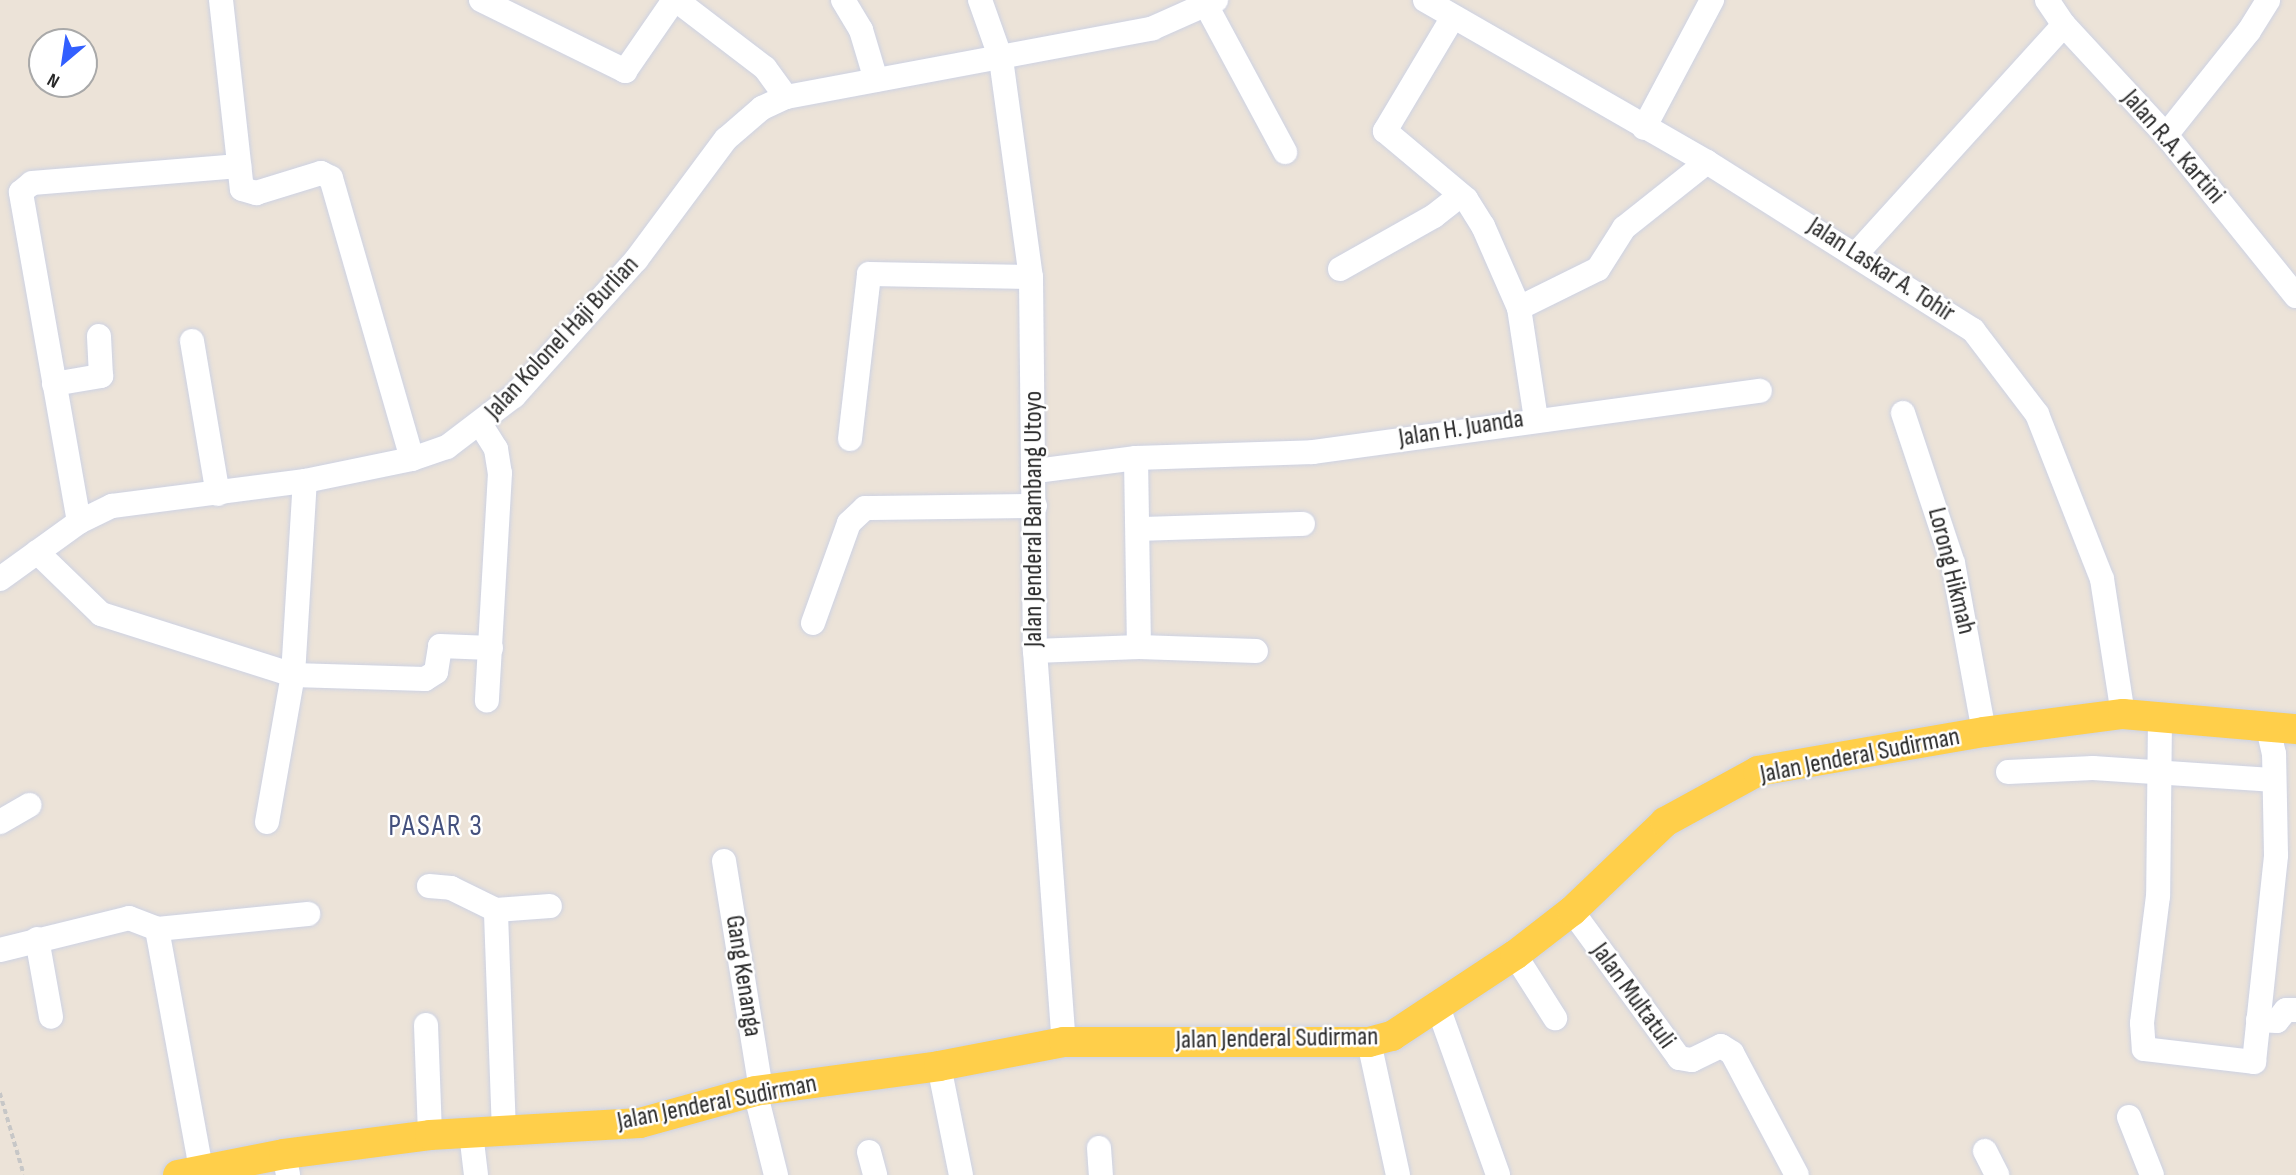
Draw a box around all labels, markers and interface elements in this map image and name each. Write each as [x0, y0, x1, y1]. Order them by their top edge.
north arrow [28, 28, 98, 98]
text: N [44, 68, 64, 93]
street label: Jalan R.A. Kartini [2115, 84, 2231, 210]
street label: Jalan Laskar A. Tohir [1801, 211, 1961, 329]
street label: Jalan Kolonel Haji Burlian [478, 250, 646, 426]
street label: Jalan Jenderal Bambang Utoyo [1018, 391, 1050, 647]
street label: Jalan H. Juanda [1396, 404, 1526, 454]
street label: Lorong Hikmah [1920, 504, 1982, 638]
street label: Jalan Jenderal Sudirman [1758, 721, 1962, 791]
district label: PASAR 3 [389, 808, 483, 844]
street label: Gang Kenanga [718, 913, 768, 1039]
street label: Jalan Multatuli [1584, 937, 1682, 1055]
street label: Jalan Jenderal Sudirman [1175, 1022, 1379, 1056]
street label: Jalan Jenderal Sudirman [615, 1068, 819, 1138]

